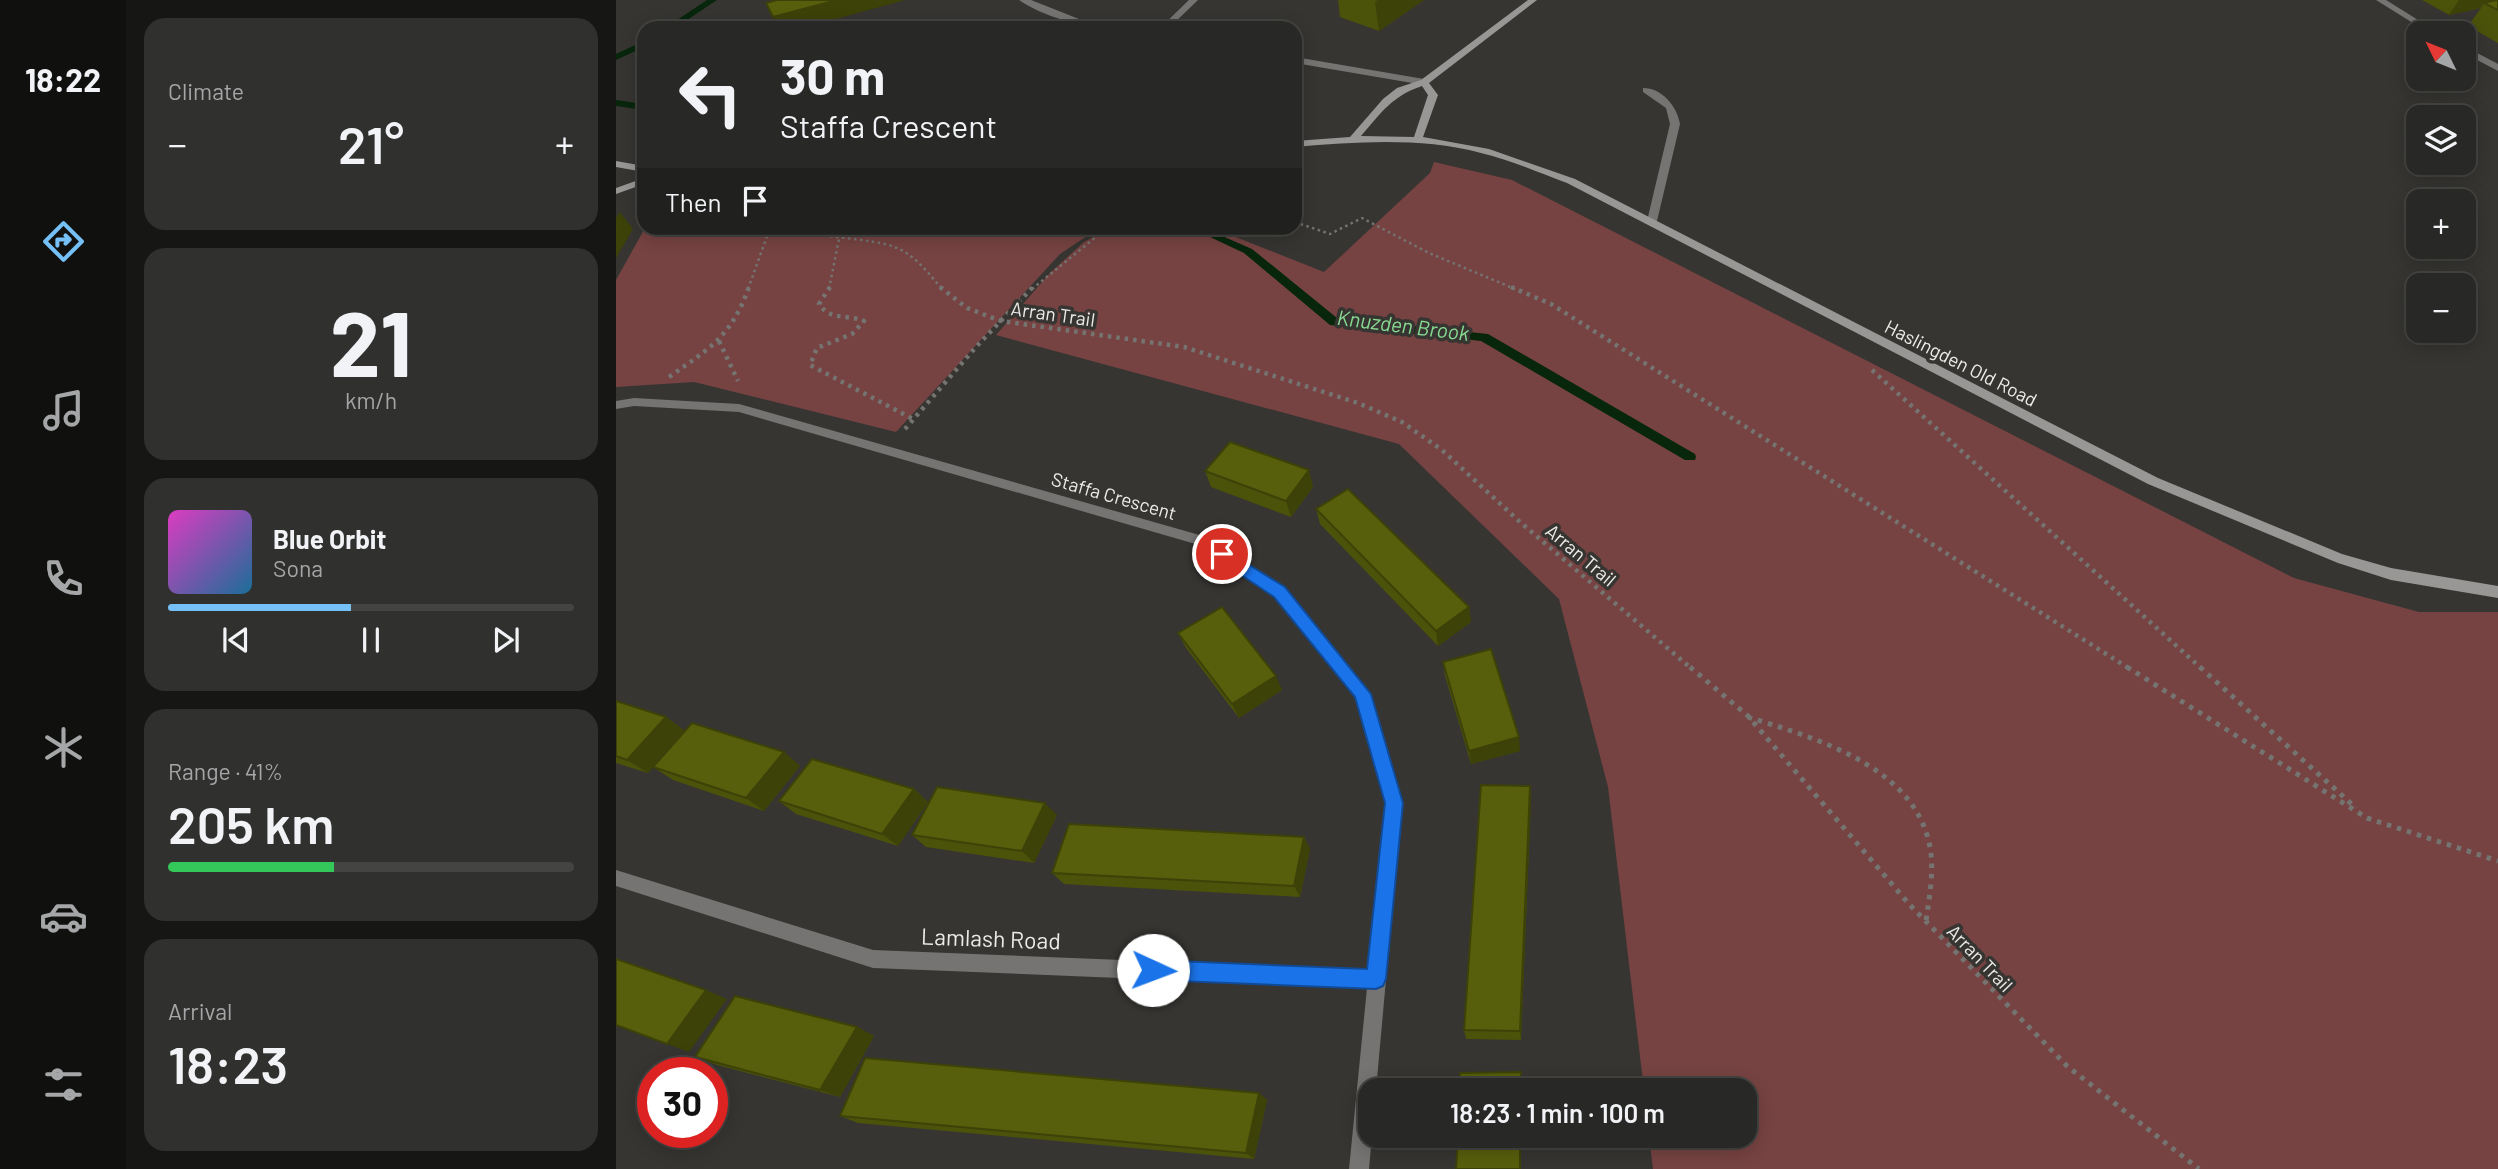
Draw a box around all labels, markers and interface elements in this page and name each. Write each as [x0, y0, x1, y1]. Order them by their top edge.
north arrow [2406, 21, 2476, 91]
map controls [2406, 21, 2476, 343]
text: 30 m [780, 46, 885, 105]
icon: left [665, 49, 756, 140]
text: 18:22 [25, 60, 101, 98]
text: Climate [168, 77, 244, 105]
button: layers [2406, 105, 2476, 175]
text: Staffa Crescent [780, 106, 997, 144]
text: 21° [338, 112, 404, 174]
text: − [168, 120, 187, 166]
text: + [555, 120, 574, 166]
icon: arrive [736, 182, 774, 220]
text: Then [665, 186, 722, 217]
button: + [2406, 189, 2476, 259]
icon: directions [39, 217, 88, 266]
button: − [2406, 273, 2476, 343]
text: 21 [330, 286, 412, 395]
street label: Arran Trail [1010, 296, 1097, 331]
water label: Knuzden Brook [1336, 304, 1471, 345]
street label: Haslingden Old Road [1881, 314, 2041, 411]
icon: music [39, 386, 88, 435]
text: km/h [345, 386, 397, 414]
street label: Staffa Crescent [1049, 467, 1179, 524]
street label: Arran Trail [1541, 519, 1621, 591]
text: Blue Orbit [273, 523, 386, 554]
pin [1192, 524, 1252, 584]
icon: arrive [1203, 535, 1241, 573]
icon: phone [39, 554, 88, 603]
text: Sona [273, 554, 323, 582]
icon: previous [217, 621, 255, 659]
icon: pause [352, 621, 390, 659]
icon: next [487, 621, 525, 659]
icon: climate [39, 723, 88, 772]
text: Range · 41% [168, 757, 283, 785]
text: 205 km [168, 792, 334, 854]
icon: car [39, 892, 88, 941]
street label: Arran Trail [1943, 919, 2018, 996]
street label: Lamlash Road [921, 922, 1061, 954]
position arrow [1116, 933, 1190, 1007]
text: Arrival [168, 997, 232, 1025]
text: 18:23 [168, 1032, 288, 1094]
speed limit sign: 30 [637, 1057, 728, 1148]
icon: filters [39, 1060, 88, 1109]
text: 18:23 · 1 min · 100 m [1450, 1097, 1665, 1128]

